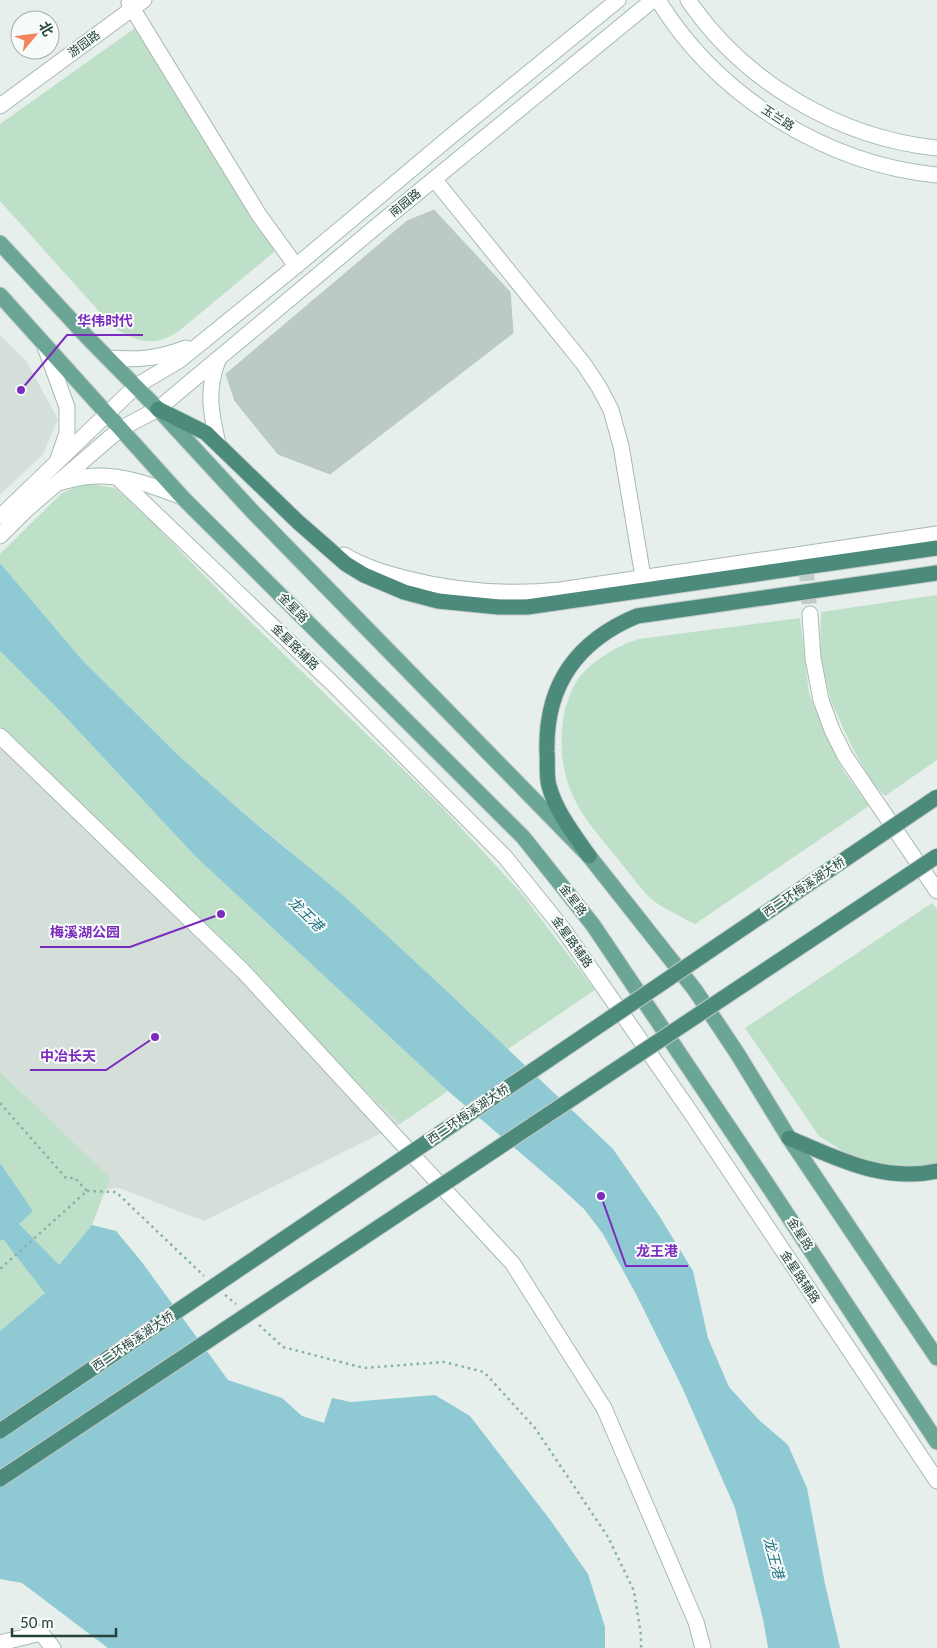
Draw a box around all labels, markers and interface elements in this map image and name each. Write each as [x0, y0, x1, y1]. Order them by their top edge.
north arrow [10, 10, 60, 60]
text: 北 [36, 18, 58, 39]
street label: 游园路 [65, 27, 103, 60]
street label: 玉兰路 [759, 101, 797, 134]
street label: 南园路 [386, 185, 423, 220]
callout: 华伟时代 [67, 306, 143, 335]
text: 华伟时代 [77, 312, 133, 329]
street label: 金星路 [275, 590, 311, 626]
street label: 金星路辅路 [269, 620, 322, 673]
street label: 西二环梅溪湖大桥 [760, 854, 848, 920]
street label: 金星路 [556, 881, 590, 918]
water label: 龙王港 [285, 893, 329, 936]
street label: 金星路辅路 [549, 913, 596, 970]
callout: 梅溪湖公园 [40, 918, 130, 947]
text: 梅溪湖公园 [50, 923, 120, 940]
callout: 中冶长天 [30, 1041, 106, 1070]
text: 中冶长天 [40, 1047, 96, 1064]
street label: 西二环梅溪湖大桥 [424, 1081, 512, 1147]
street label: 金星路 [784, 1215, 817, 1253]
callout: 龙王港 [626, 1237, 688, 1266]
text: 龙王港 [636, 1242, 678, 1259]
street label: 金星路辅路 [777, 1248, 823, 1306]
street label: 西二环梅溪湖大桥 [89, 1308, 177, 1374]
water label: 龙王港 [761, 1535, 789, 1582]
scale bar [12, 1606, 116, 1638]
text: 50 m [20, 1613, 54, 1631]

